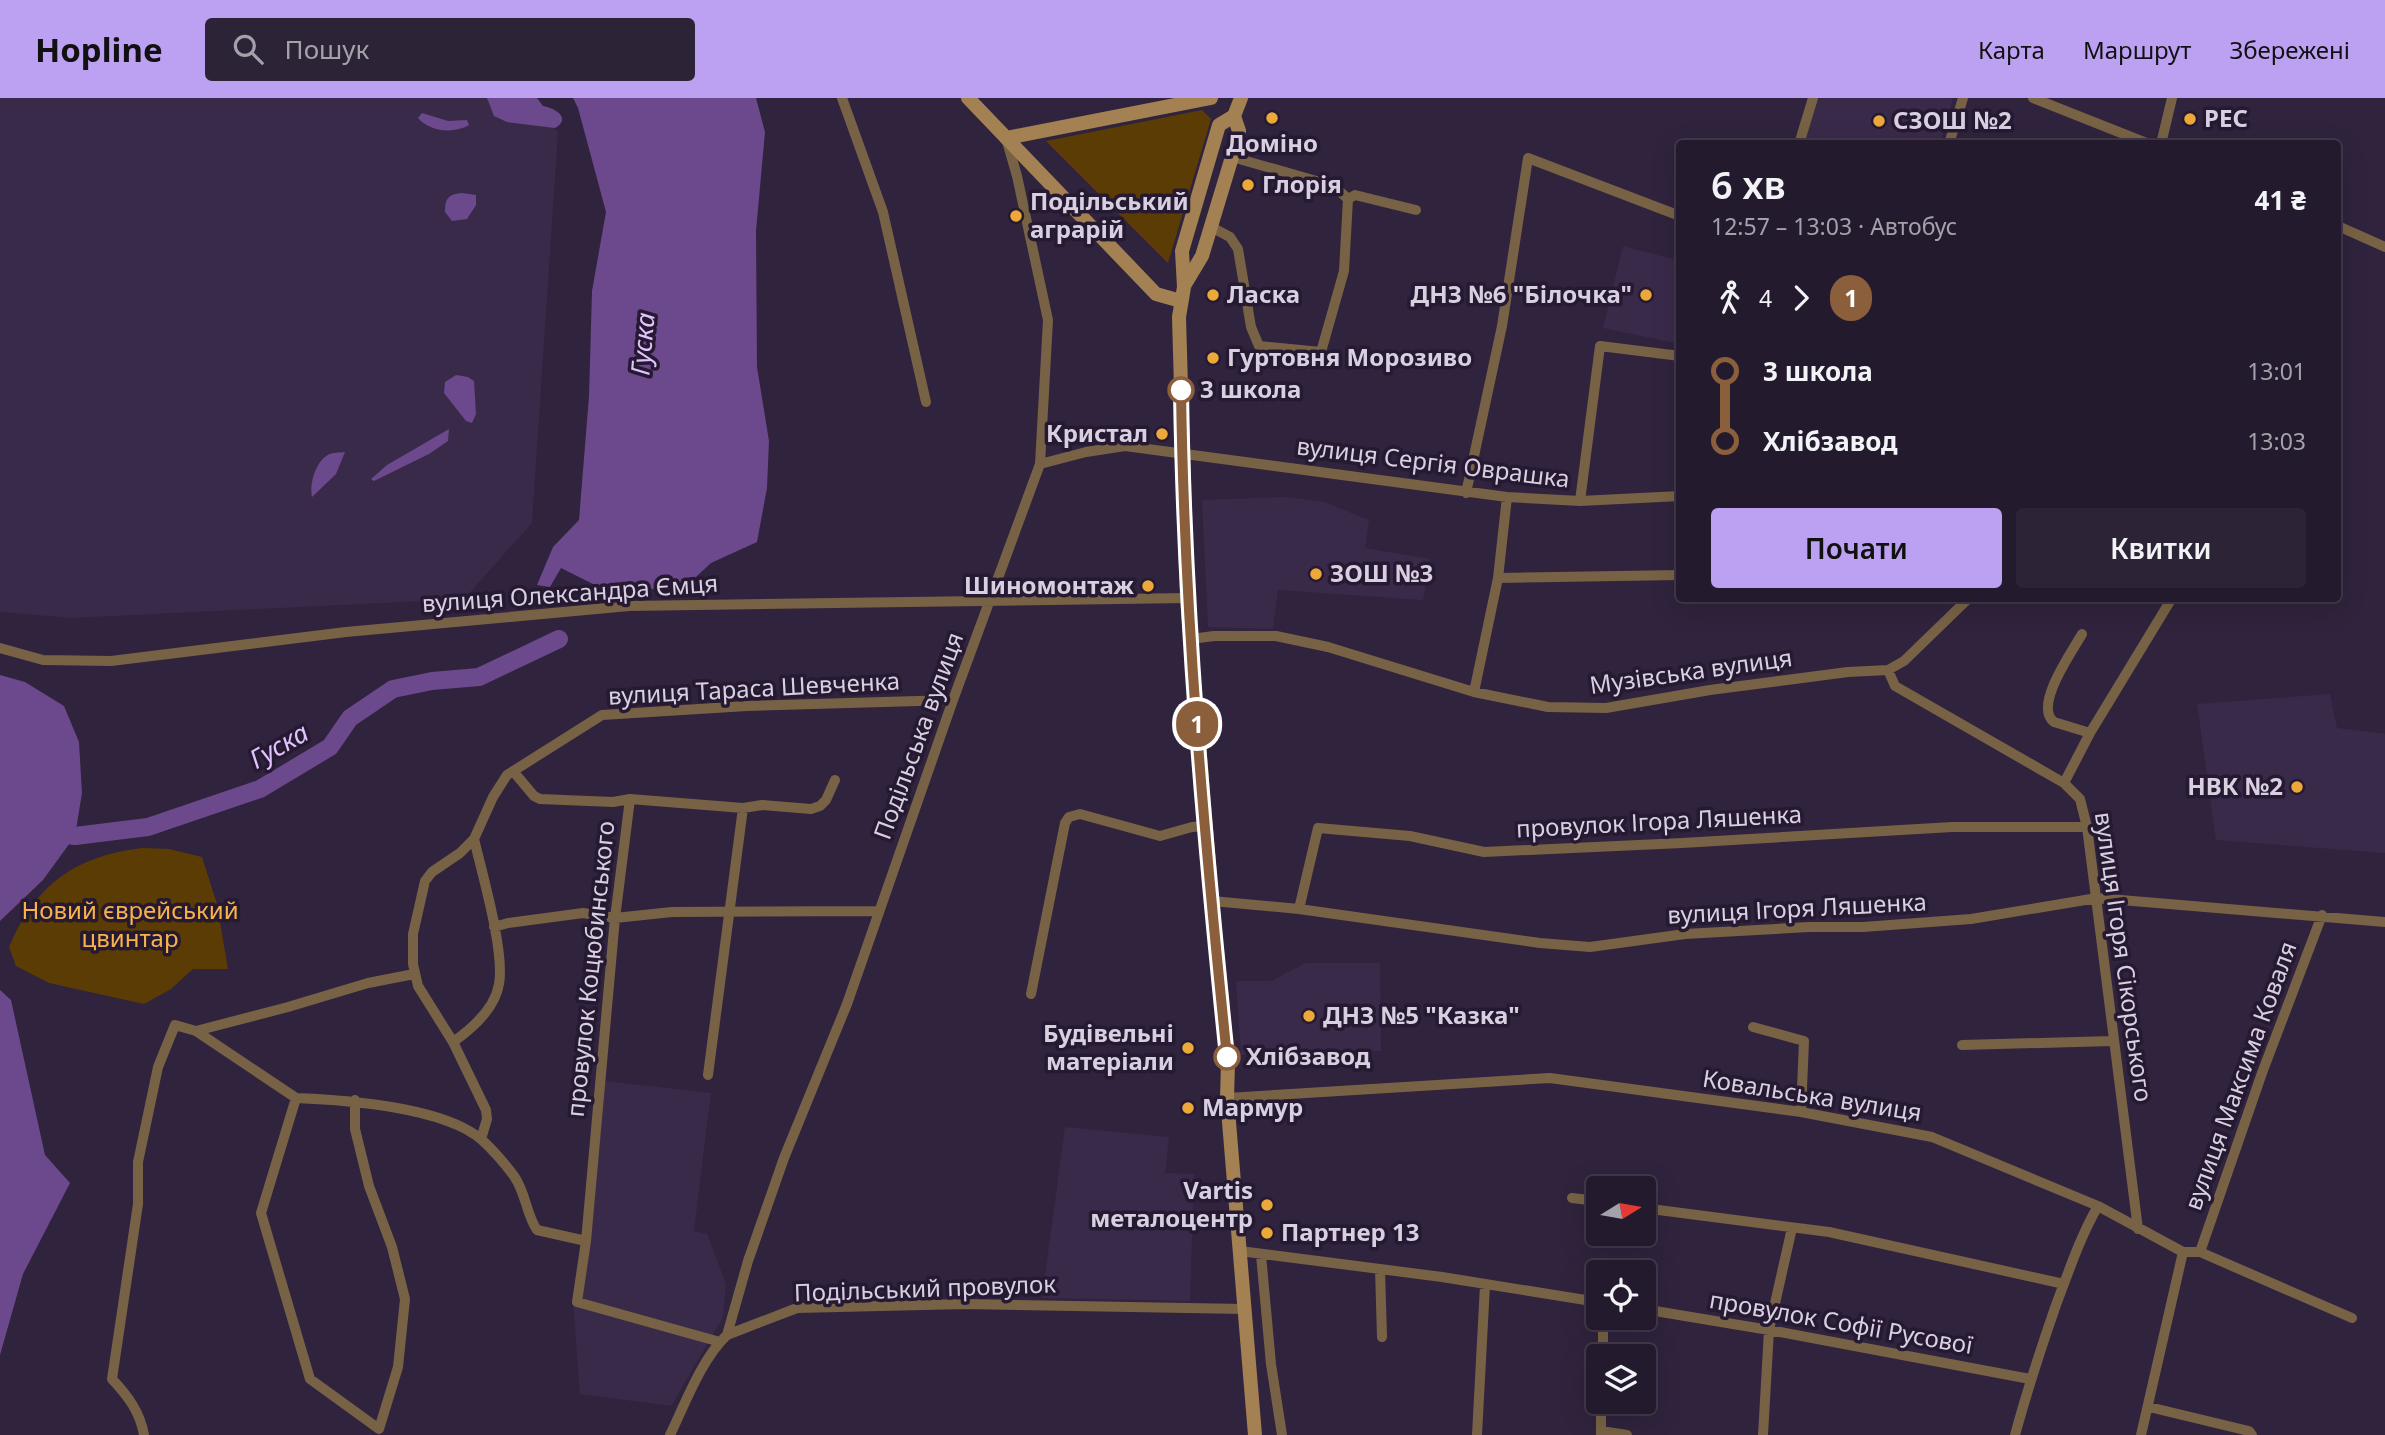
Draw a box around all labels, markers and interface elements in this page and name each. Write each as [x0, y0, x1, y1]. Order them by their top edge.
search box [205, 18, 695, 81]
text: Hopline [35, 27, 163, 72]
icon: search [229, 30, 267, 68]
text: Пошук [285, 31, 369, 67]
text: Карта [1978, 33, 2045, 66]
text: Маршрут [2083, 33, 2191, 66]
text: Збережені [2229, 33, 2350, 66]
place label: РЕС [2204, 101, 2248, 134]
place label: СЗОШ №2 [1893, 103, 2012, 136]
marker: Доміно [1264, 110, 1280, 126]
marker: РЕС [2182, 111, 2198, 127]
marker: СЗОШ №2 [1871, 113, 1887, 129]
place label: Доміно [1226, 126, 1318, 159]
text: 6 хв [1711, 158, 1786, 210]
place label: Глорія [1262, 167, 1342, 200]
marker: Глорія [1240, 177, 1256, 193]
text: 41 ₴ [2255, 182, 2306, 218]
place label: Подільський аграрій [1030, 184, 1189, 245]
marker: Подільський аграрій [1008, 208, 1024, 224]
text: 12:57 – 13:03 · Автобус [1711, 210, 1957, 242]
place label: Ласка [1227, 277, 1300, 310]
place label: ДНЗ №6 "Білочка" [1411, 277, 1632, 310]
icon: walk [1711, 279, 1749, 317]
icon: forward [1782, 279, 1820, 317]
text: 1 [1844, 281, 1858, 314]
text: 4 [1759, 282, 1772, 314]
marker: Ласка [1205, 287, 1221, 303]
marker: ДНЗ №6 "Білочка" [1638, 287, 1654, 303]
water label: Гуска [621, 311, 663, 377]
place label: Гуртовня Морозиво [1227, 340, 1472, 373]
marker: Гуртовня Морозиво [1205, 350, 1221, 366]
text: 3 школа [1763, 353, 1873, 389]
text: 13:01 [2247, 355, 2306, 387]
place label: 3 школа [1200, 372, 1301, 405]
marker: 3 школа [1168, 377, 1194, 403]
place label: Кристал [1046, 416, 1148, 449]
text: Хлібзавод [1763, 423, 1898, 459]
text: 13:03 [2247, 425, 2306, 457]
marker: Кристал [1154, 426, 1170, 442]
street label: вулиця Сергія Оврашка [1295, 428, 1572, 495]
button: Почати [1711, 508, 2002, 588]
button: Квитки [2016, 508, 2306, 588]
place label: ЗОШ №3 [1330, 556, 1433, 589]
street label: вулиця Олександра Ємця [421, 566, 719, 619]
marker: ЗОШ №3 [1308, 566, 1324, 582]
place label: Шиномонтаж [964, 568, 1134, 601]
marker: Шиномонтаж [1140, 578, 1156, 594]
street label: Подільська вулиця [865, 627, 970, 844]
street label: Музівська вулиця [1587, 640, 1794, 701]
street label: вулиця Тараса Шевченка [607, 663, 901, 712]
line badge: 1 [1174, 701, 1220, 747]
text: 1 [1190, 707, 1204, 740]
water label: Гуска [242, 714, 315, 776]
place label: НВК №2 [2187, 769, 2283, 802]
marker: НВК №2 [2289, 779, 2305, 795]
street label: провулок Ігора Ляшенка [1515, 797, 1803, 844]
street label: вулиця Ігоря Сікорського [2088, 810, 2161, 1104]
street label: провулок Коцюбинського [558, 819, 621, 1119]
street label: вулиця Ігоря Ляшенка [1666, 884, 1927, 931]
park label: Новий єврейський цвинтар [21, 893, 239, 954]
street label: вулиця Максима Коваля [2176, 936, 2304, 1214]
place label: ДНЗ №5 "Казка" [1323, 998, 1520, 1031]
marker: ДНЗ №5 "Казка" [1301, 1008, 1317, 1024]
place label: Будівельні матеріали [1043, 1016, 1174, 1077]
place label: Хлібзавод [1246, 1039, 1371, 1072]
marker: Будівельні матеріали [1180, 1040, 1196, 1056]
marker: Хлібзавод [1214, 1044, 1240, 1070]
street label: Ковальська вулиця [1700, 1061, 1924, 1128]
place label: Мармур [1202, 1090, 1303, 1123]
marker: Мармур [1180, 1100, 1196, 1116]
place label: Vartis металоцентр [1090, 1173, 1253, 1234]
north arrow [1586, 1176, 1656, 1246]
map controls [1586, 1176, 1656, 1414]
marker: Vartis металоцентр [1259, 1197, 1275, 1213]
place label: Партнер 13 [1281, 1215, 1419, 1248]
marker: Партнер 13 [1259, 1225, 1275, 1241]
button: locate [1586, 1260, 1656, 1330]
street label: Подільський провулок [793, 1266, 1057, 1309]
street label: провулок Софії Русової [1707, 1282, 1976, 1361]
button: layers [1586, 1344, 1656, 1414]

